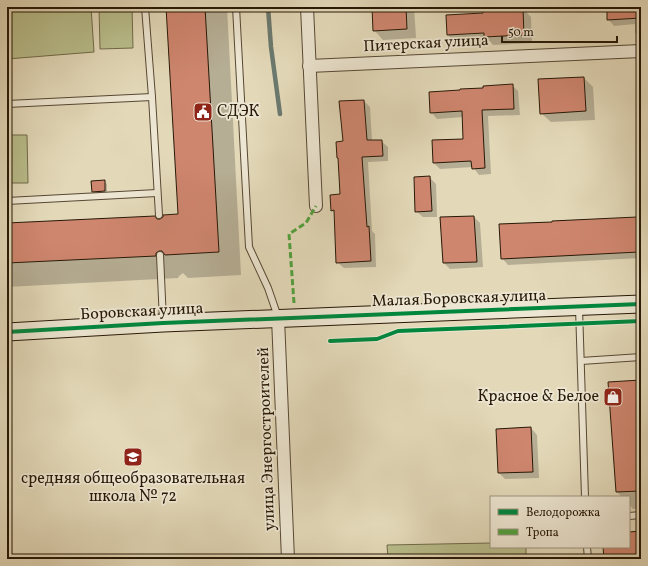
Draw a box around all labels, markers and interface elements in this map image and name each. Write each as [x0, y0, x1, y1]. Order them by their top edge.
scale bar [502, 18, 617, 44]
text: 50 m [508, 25, 534, 41]
street label: Питерская улица [363, 30, 489, 58]
public building icon: СДЭК [192, 101, 214, 123]
place label: СДЭК [217, 101, 260, 123]
street label: Малая Боровская улица [371, 285, 547, 313]
street label: Боровская улица [80, 298, 204, 326]
street label: улица Энергостроителей [253, 347, 281, 531]
place label: Красное & Белое [477, 386, 599, 408]
shop icon: Красное & Белое [602, 386, 624, 408]
school or university icon: средняя общеобразовательная школа № 72 [122, 446, 144, 468]
place label: средняя общеобразовательная школа № 72 [21, 468, 245, 508]
legend [490, 496, 630, 548]
text: Велодорожка [526, 505, 600, 521]
text: Тропа [526, 525, 559, 541]

